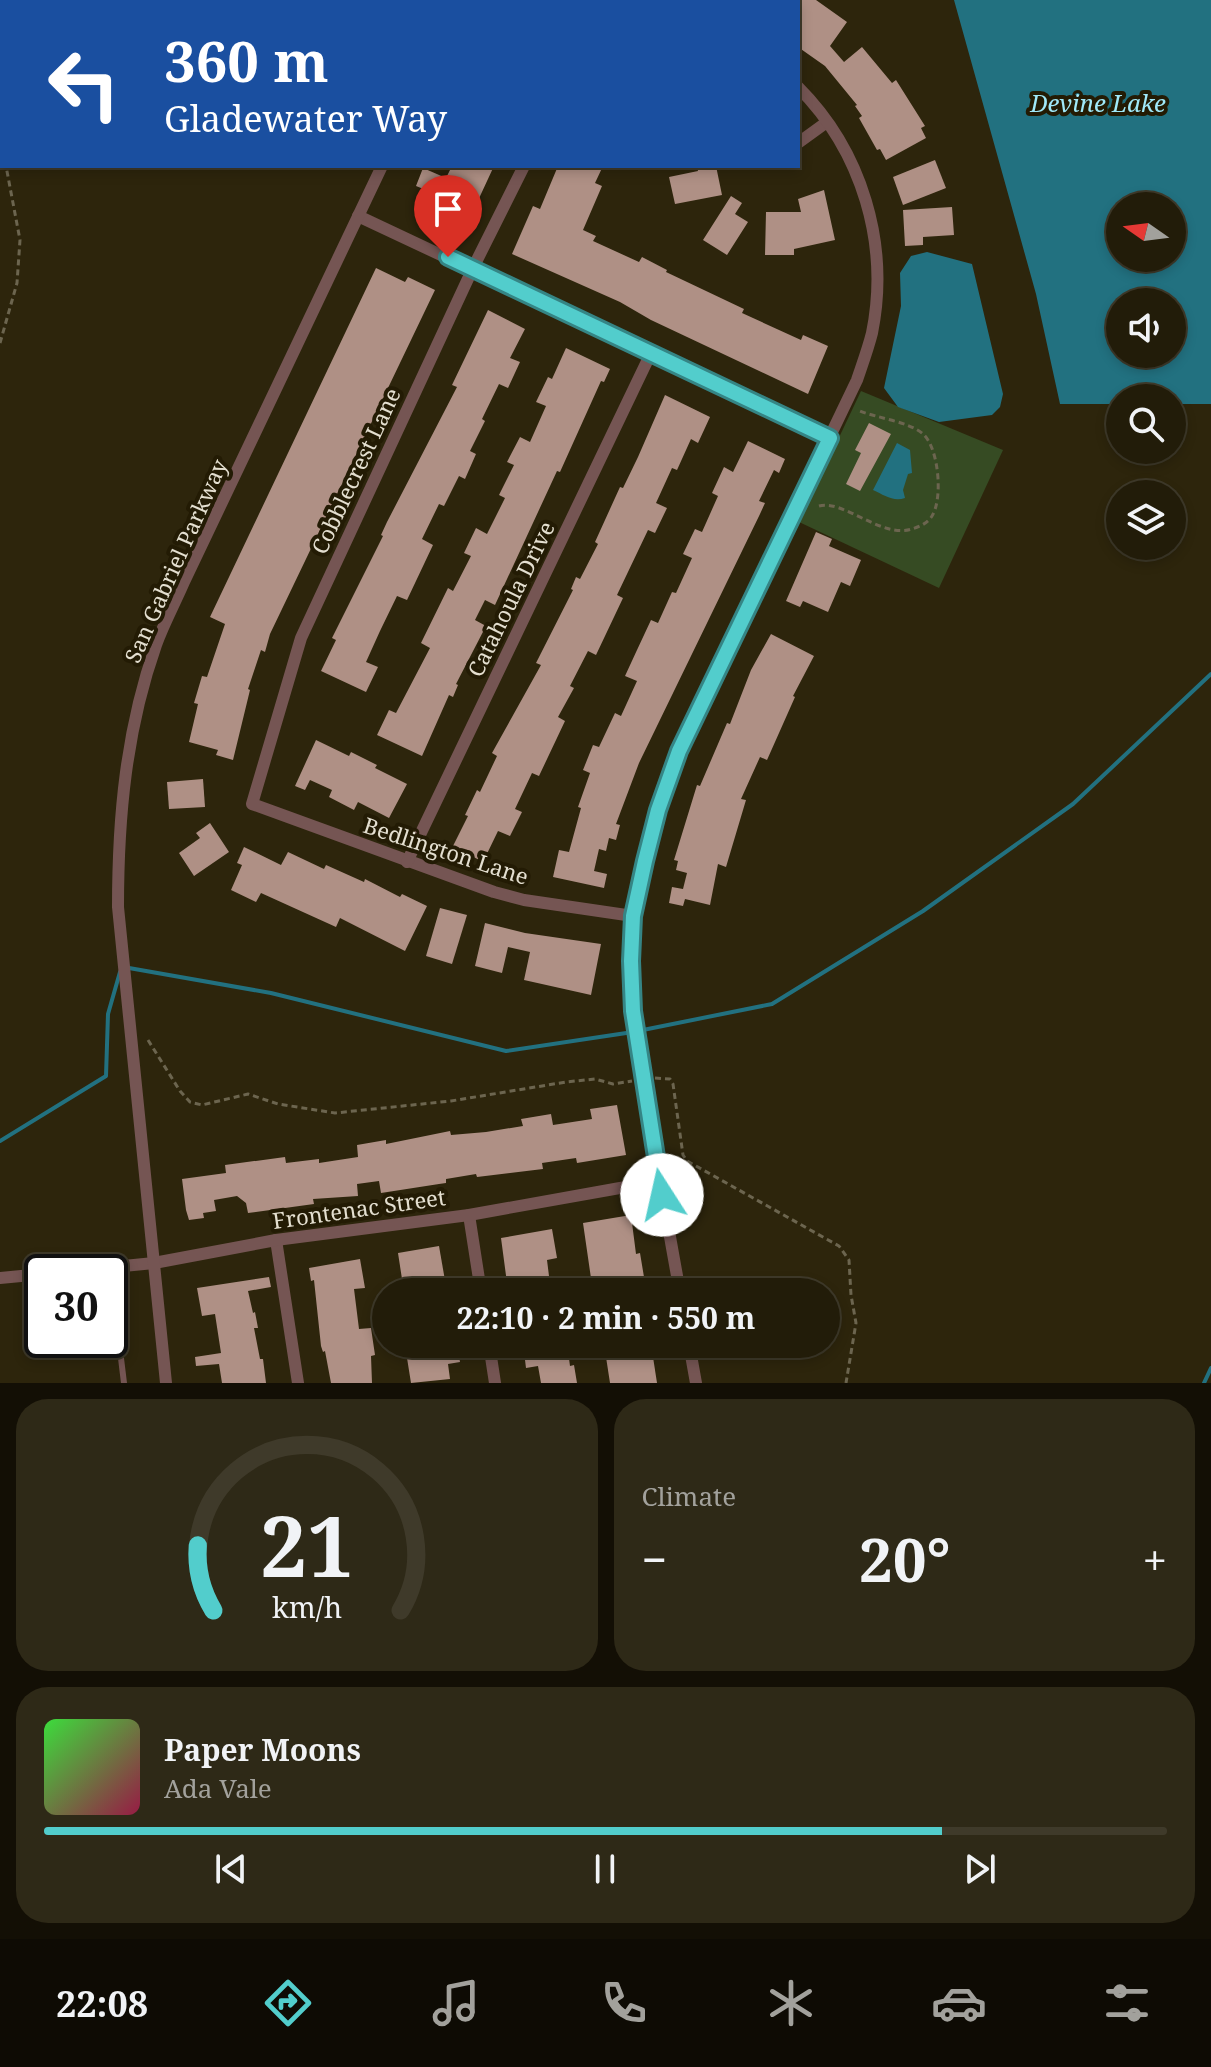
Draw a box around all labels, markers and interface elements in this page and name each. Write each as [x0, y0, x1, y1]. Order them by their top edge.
text: 360 m [164, 22, 329, 98]
icon: left [32, 32, 136, 136]
water label: Devine Lake [1029, 86, 1166, 119]
text: Gladewater Way [164, 94, 447, 143]
pin [414, 175, 482, 257]
icon: arrive [426, 187, 470, 231]
north arrow [1106, 192, 1186, 272]
map controls [1106, 192, 1186, 560]
button: sound [1106, 288, 1186, 368]
street label: Cobblecrest Lane [303, 383, 407, 559]
button: search [1106, 384, 1186, 464]
street label: San Gabriel Parkway [117, 454, 234, 667]
button: layers [1106, 480, 1186, 560]
street label: Catahoula Drive [459, 516, 561, 681]
street label: Bedlington Lane [360, 809, 533, 891]
position arrow [620, 1153, 704, 1237]
street label: Frontenac Street [271, 1181, 447, 1235]
speed limit sign: 30 [24, 1254, 128, 1358]
text: 22:10 · 2 min · 550 m [457, 1297, 755, 1338]
text: Climate [642, 1478, 736, 1514]
text: 21 [260, 1488, 354, 1601]
text: 20° [859, 1518, 951, 1600]
text: − [642, 1529, 667, 1589]
text: + [1142, 1529, 1167, 1589]
text: km/h [272, 1587, 342, 1626]
text: Paper Moons [164, 1729, 361, 1770]
text: Ada Vale [164, 1770, 272, 1806]
icon: previous [209, 1847, 253, 1891]
icon: pause [583, 1847, 627, 1891]
icon: next [958, 1847, 1002, 1891]
icon: directions [260, 1975, 316, 2031]
icon: music [428, 1975, 484, 2031]
icon: phone [596, 1975, 652, 2031]
icon: climate [763, 1975, 819, 2031]
icon: car [931, 1975, 987, 2031]
icon: filters [1099, 1975, 1155, 2031]
text: 22:08 [56, 1979, 148, 2028]

